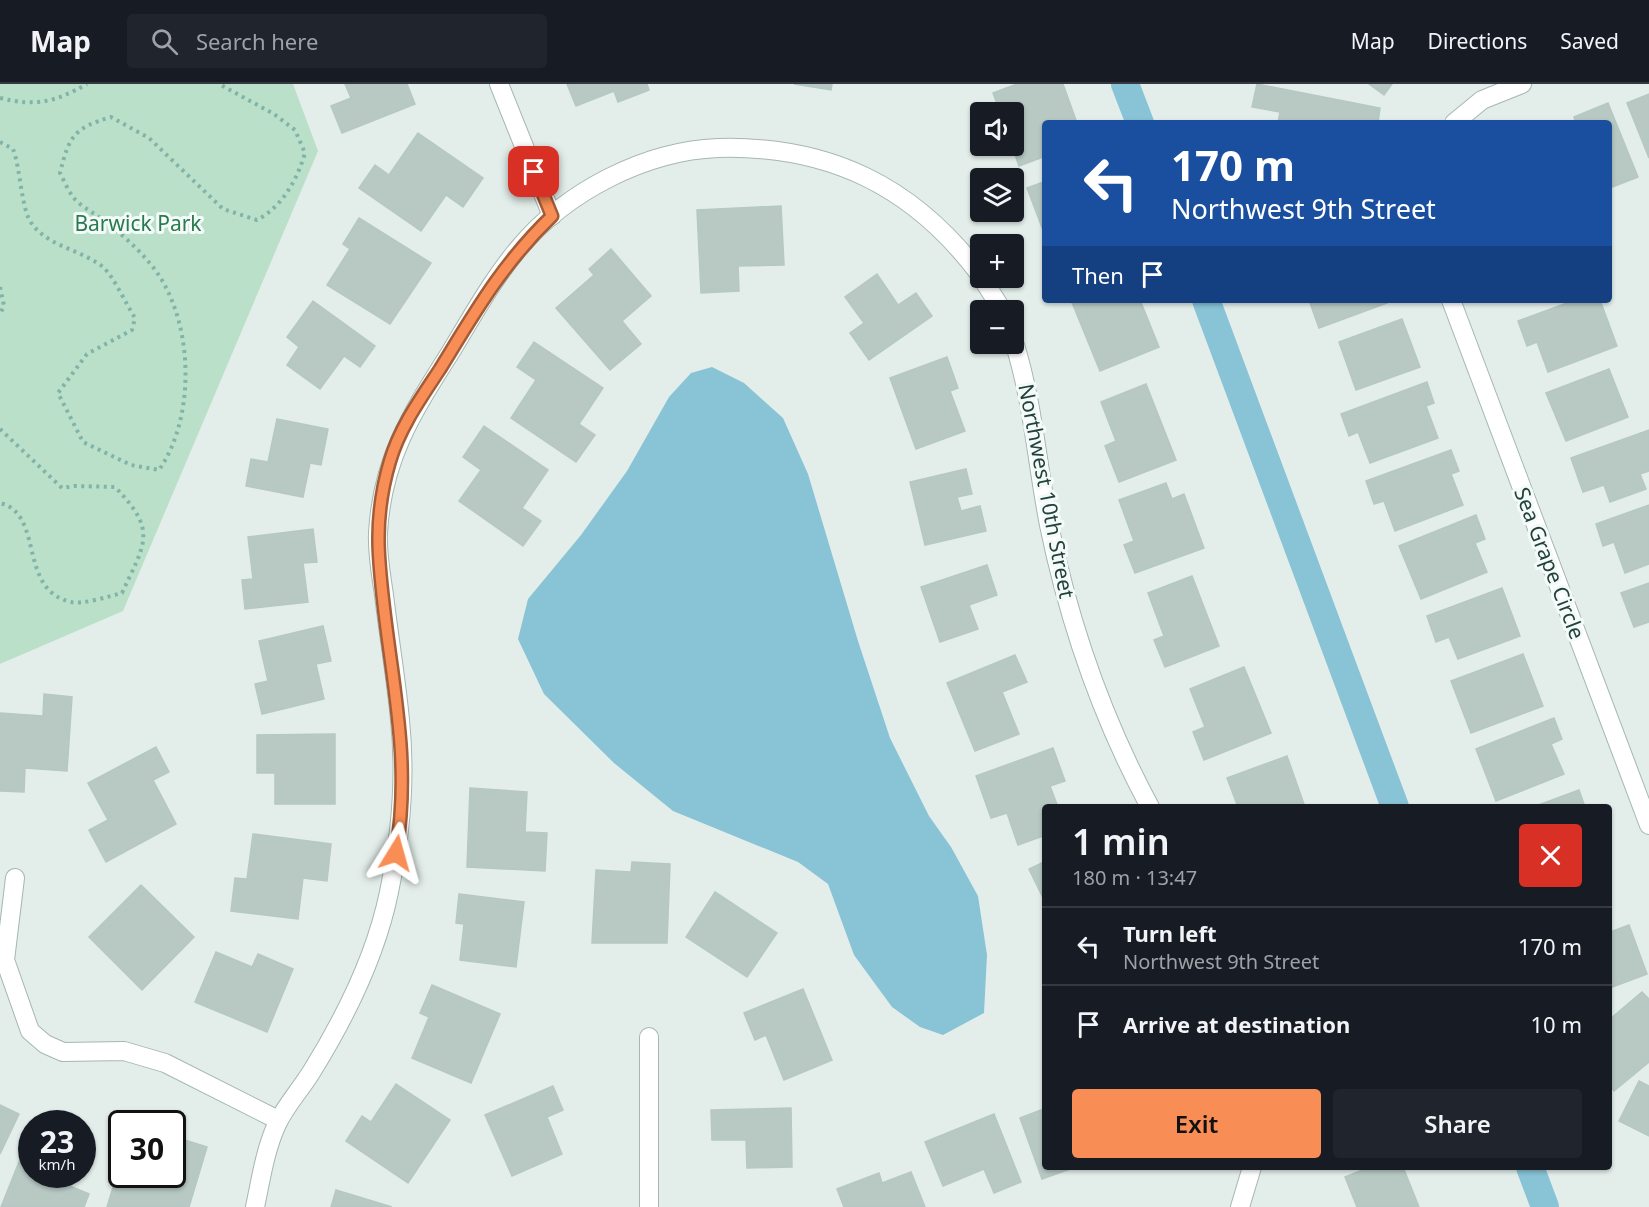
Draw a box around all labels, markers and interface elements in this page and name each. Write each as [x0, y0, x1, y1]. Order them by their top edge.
search box [127, 14, 547, 68]
text: Map [30, 22, 91, 60]
icon: search [148, 25, 181, 58]
text: Search here [196, 26, 318, 56]
text: Map [1351, 27, 1395, 55]
text: Directions [1428, 27, 1527, 55]
text: Saved [1560, 27, 1619, 55]
map controls [970, 102, 1024, 354]
button: sound [970, 102, 1024, 156]
text: 170 m [1171, 136, 1295, 193]
icon: left [1072, 144, 1150, 222]
pin [508, 146, 559, 197]
icon: arrive [517, 155, 550, 188]
button: layers [970, 168, 1024, 222]
text: Northwest 9th Street [1171, 190, 1436, 227]
park label: Barwick Park [74, 209, 202, 237]
button: + [970, 234, 1024, 288]
icon: arrive [1136, 258, 1169, 291]
text: Then [1072, 260, 1124, 290]
button: − [970, 300, 1024, 354]
street label: Northwest 10th Street [1012, 381, 1082, 601]
street label: Sea Grape Circle [1508, 483, 1592, 643]
text: 1 min [1072, 817, 1170, 866]
position arrow [364, 821, 428, 885]
button: close [1519, 824, 1582, 887]
text: 180 m · 13:47 [1072, 864, 1197, 891]
text: Turn left [1123, 918, 1217, 948]
icon: left [1072, 930, 1105, 963]
text: 170 m [1518, 931, 1582, 961]
text: Northwest 9th Street [1123, 948, 1319, 975]
icon: arrive [1072, 1008, 1105, 1041]
text: Arrive at destination [1123, 1009, 1350, 1039]
text: 10 m [1531, 1009, 1582, 1039]
button: Exit [1072, 1089, 1321, 1158]
button: Share [1333, 1089, 1582, 1158]
speed limit sign: 30 [108, 1110, 186, 1188]
text: 23 [40, 1121, 74, 1162]
text: km/h [39, 1154, 75, 1174]

